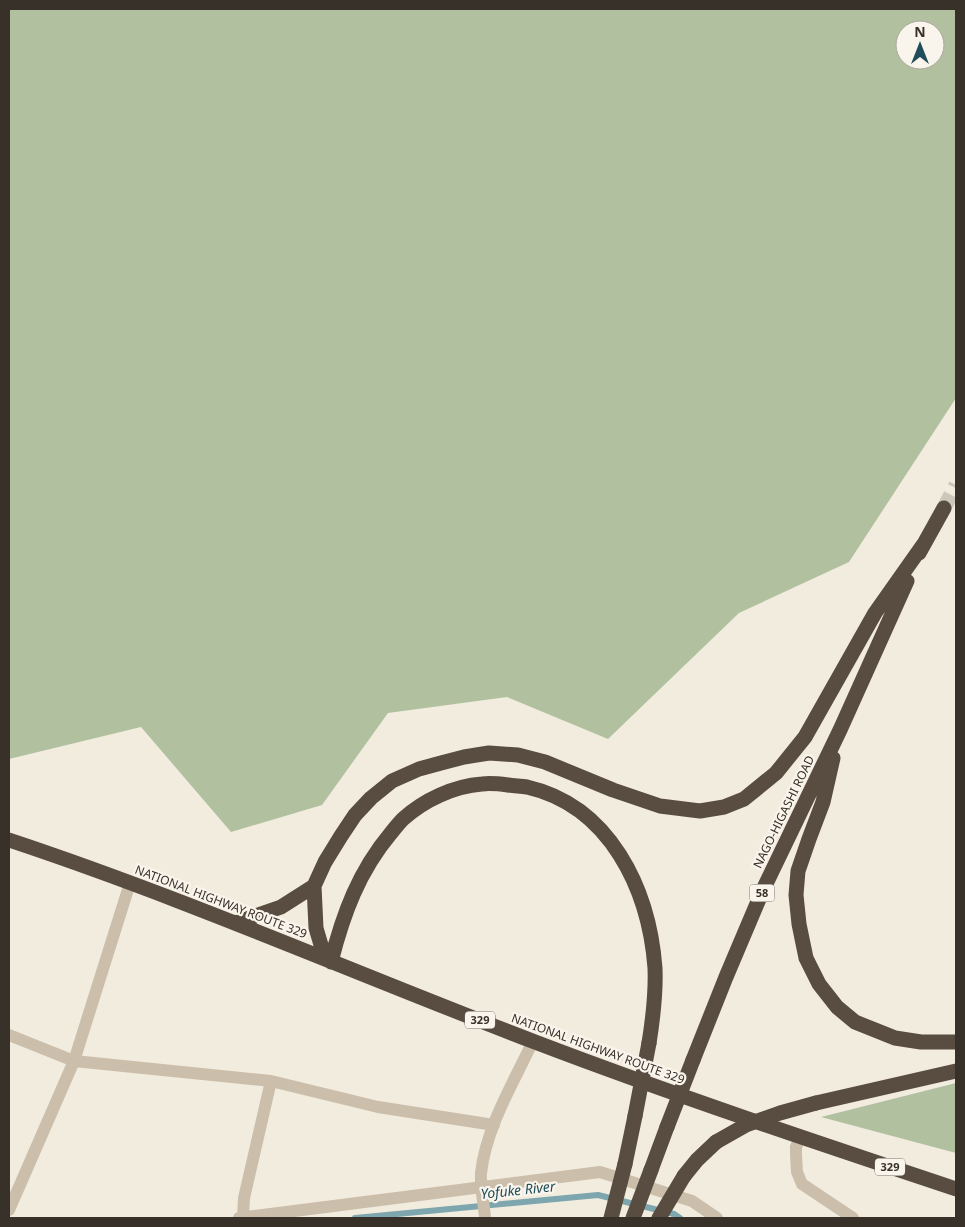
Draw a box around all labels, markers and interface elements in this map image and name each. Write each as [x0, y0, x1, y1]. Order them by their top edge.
north arrow [895, 20, 945, 70]
text: N [914, 22, 926, 41]
street label: NAGO-HIGASHI ROAD [749, 752, 818, 871]
street label: NATIONAL HIGHWAY ROUTE 329 [133, 861, 310, 942]
road number: 58 [750, 884, 774, 901]
street label: NATIONAL HIGHWAY ROUTE 329 [509, 1009, 687, 1088]
road number: 329 [465, 1012, 495, 1028]
road number: 329 [875, 1158, 905, 1176]
water label: Yofuke River [480, 1176, 557, 1203]

